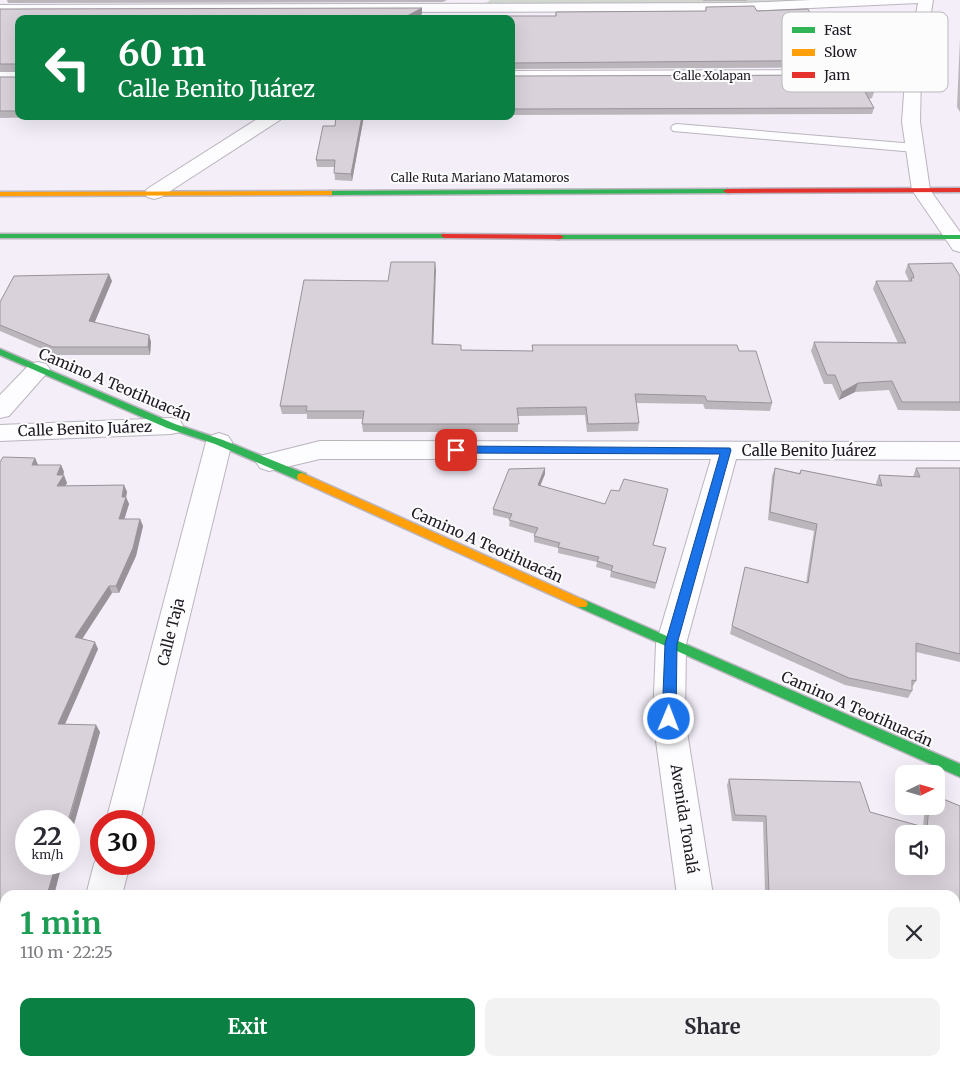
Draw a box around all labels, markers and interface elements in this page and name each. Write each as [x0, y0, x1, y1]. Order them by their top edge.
legend [782, 12, 948, 92]
text: Fast [824, 21, 852, 39]
text: 60 m [118, 32, 206, 76]
icon: left [35, 35, 100, 100]
text: Slow [824, 43, 857, 61]
text: Jam [823, 66, 850, 84]
street label: Calle Xolapan [673, 68, 751, 83]
text: Calle Benito Juárez [118, 75, 315, 103]
street label: Calle Ruta Mariano Matamoros [391, 170, 569, 185]
street label: Camino A Teotihuacán [36, 344, 194, 425]
street label: Calle Benito Juárez [18, 417, 152, 440]
pin [435, 429, 477, 471]
icon: arrive [442, 436, 470, 464]
street label: Calle Benito Juárez [742, 441, 876, 460]
street label: Camino A Teotihuacán [408, 502, 566, 587]
street label: Calle Taja [153, 596, 188, 668]
street label: Camino A Teotihuacán [778, 666, 936, 751]
position arrow [642, 692, 694, 744]
street label: Avenida Tonalá [666, 762, 703, 875]
north arrow [895, 765, 945, 815]
map controls [895, 765, 945, 875]
speed limit sign: 30 [90, 810, 155, 875]
text: 22 [33, 820, 62, 852]
button: sound [895, 825, 945, 875]
text: km/h [32, 847, 63, 862]
text: 1 min [20, 904, 102, 942]
button: close [888, 907, 940, 959]
text: 110 m · 22:25 [20, 942, 113, 962]
button: Exit [20, 998, 475, 1056]
button: Share [485, 998, 940, 1056]

